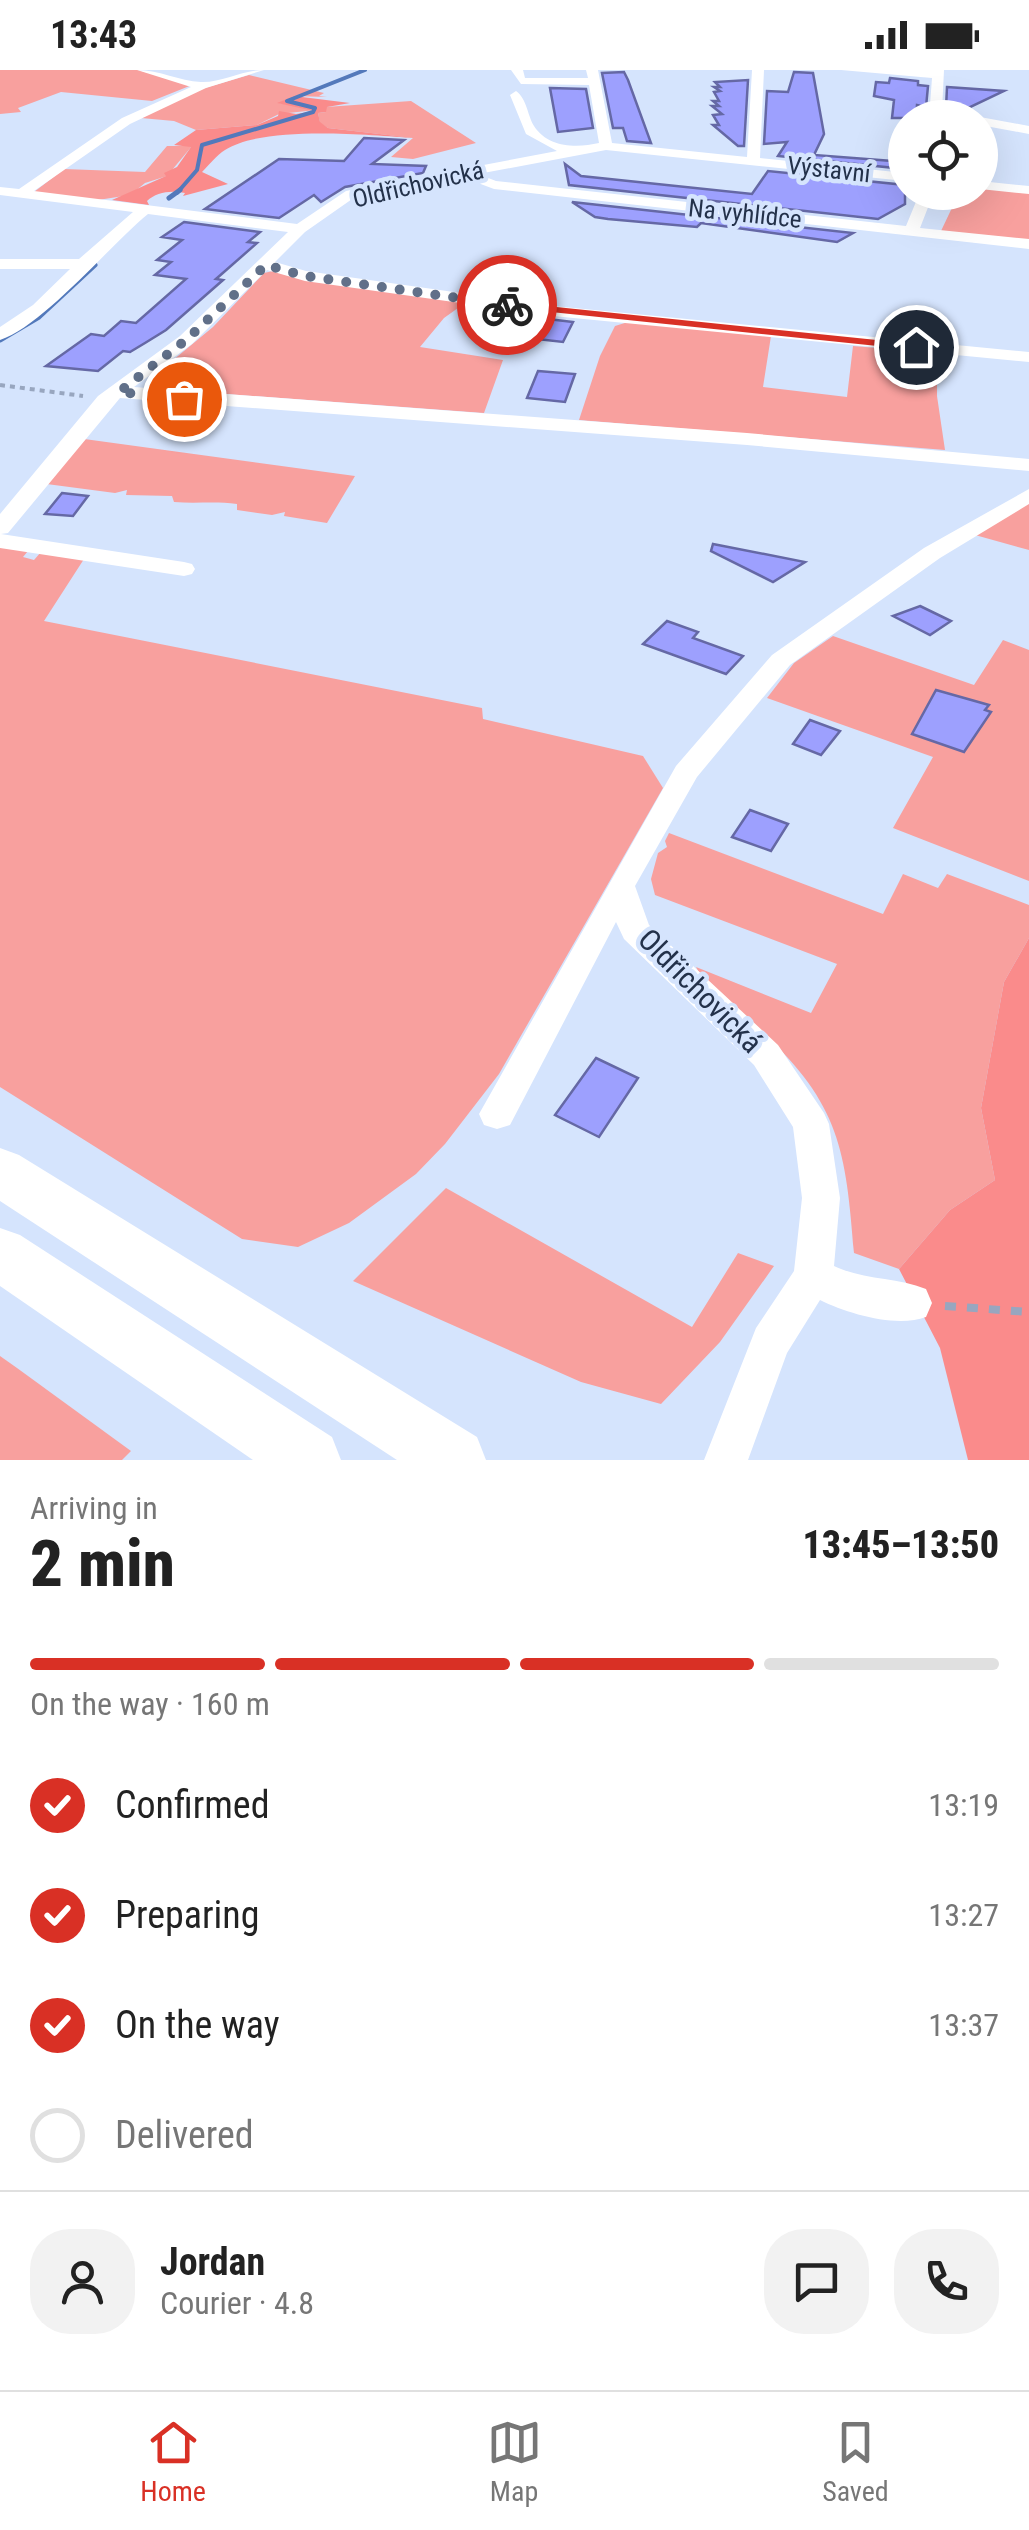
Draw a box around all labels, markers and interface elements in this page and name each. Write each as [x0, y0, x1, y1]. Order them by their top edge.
text: 13:43 [50, 13, 137, 57]
map controls [888, 100, 998, 210]
button: locate [888, 100, 998, 210]
street label: Výstavní [786, 151, 873, 188]
street label: Oldřichovická [350, 155, 487, 214]
street label: Na vyhlídce [687, 193, 803, 234]
courier [457, 255, 557, 355]
icon: bike [480, 278, 535, 333]
pin [874, 305, 959, 390]
icon: home [889, 320, 944, 375]
pin [142, 357, 227, 442]
icon: bag [157, 372, 212, 427]
street label: Oldřichovická [631, 922, 769, 1060]
text: Arriving in [30, 1489, 158, 1527]
text: 13:45–13:50 [802, 1523, 999, 1567]
text: 2 min [30, 1526, 175, 1602]
text: On the way · 160 m [30, 1685, 270, 1723]
icon: check [30, 1778, 85, 1833]
text: Confirmed [115, 1783, 270, 1827]
text: 13:19 [928, 1786, 999, 1824]
icon: check [30, 1888, 85, 1943]
text: Preparing [115, 1893, 260, 1937]
text: 13:27 [928, 1896, 999, 1934]
icon: check [30, 1998, 85, 2053]
text: On the way [115, 2003, 280, 2047]
text: 13:37 [928, 2006, 999, 2044]
text: Delivered [115, 2113, 254, 2157]
button: person [30, 2229, 135, 2334]
button: chat [764, 2229, 869, 2334]
button: phone [894, 2229, 999, 2334]
text: Jordan [160, 2240, 265, 2284]
text: Courier · 4.8 [160, 2284, 314, 2322]
tab: Home [140, 2415, 206, 2508]
tab: Map [487, 2415, 542, 2508]
tab: Saved [822, 2415, 889, 2508]

